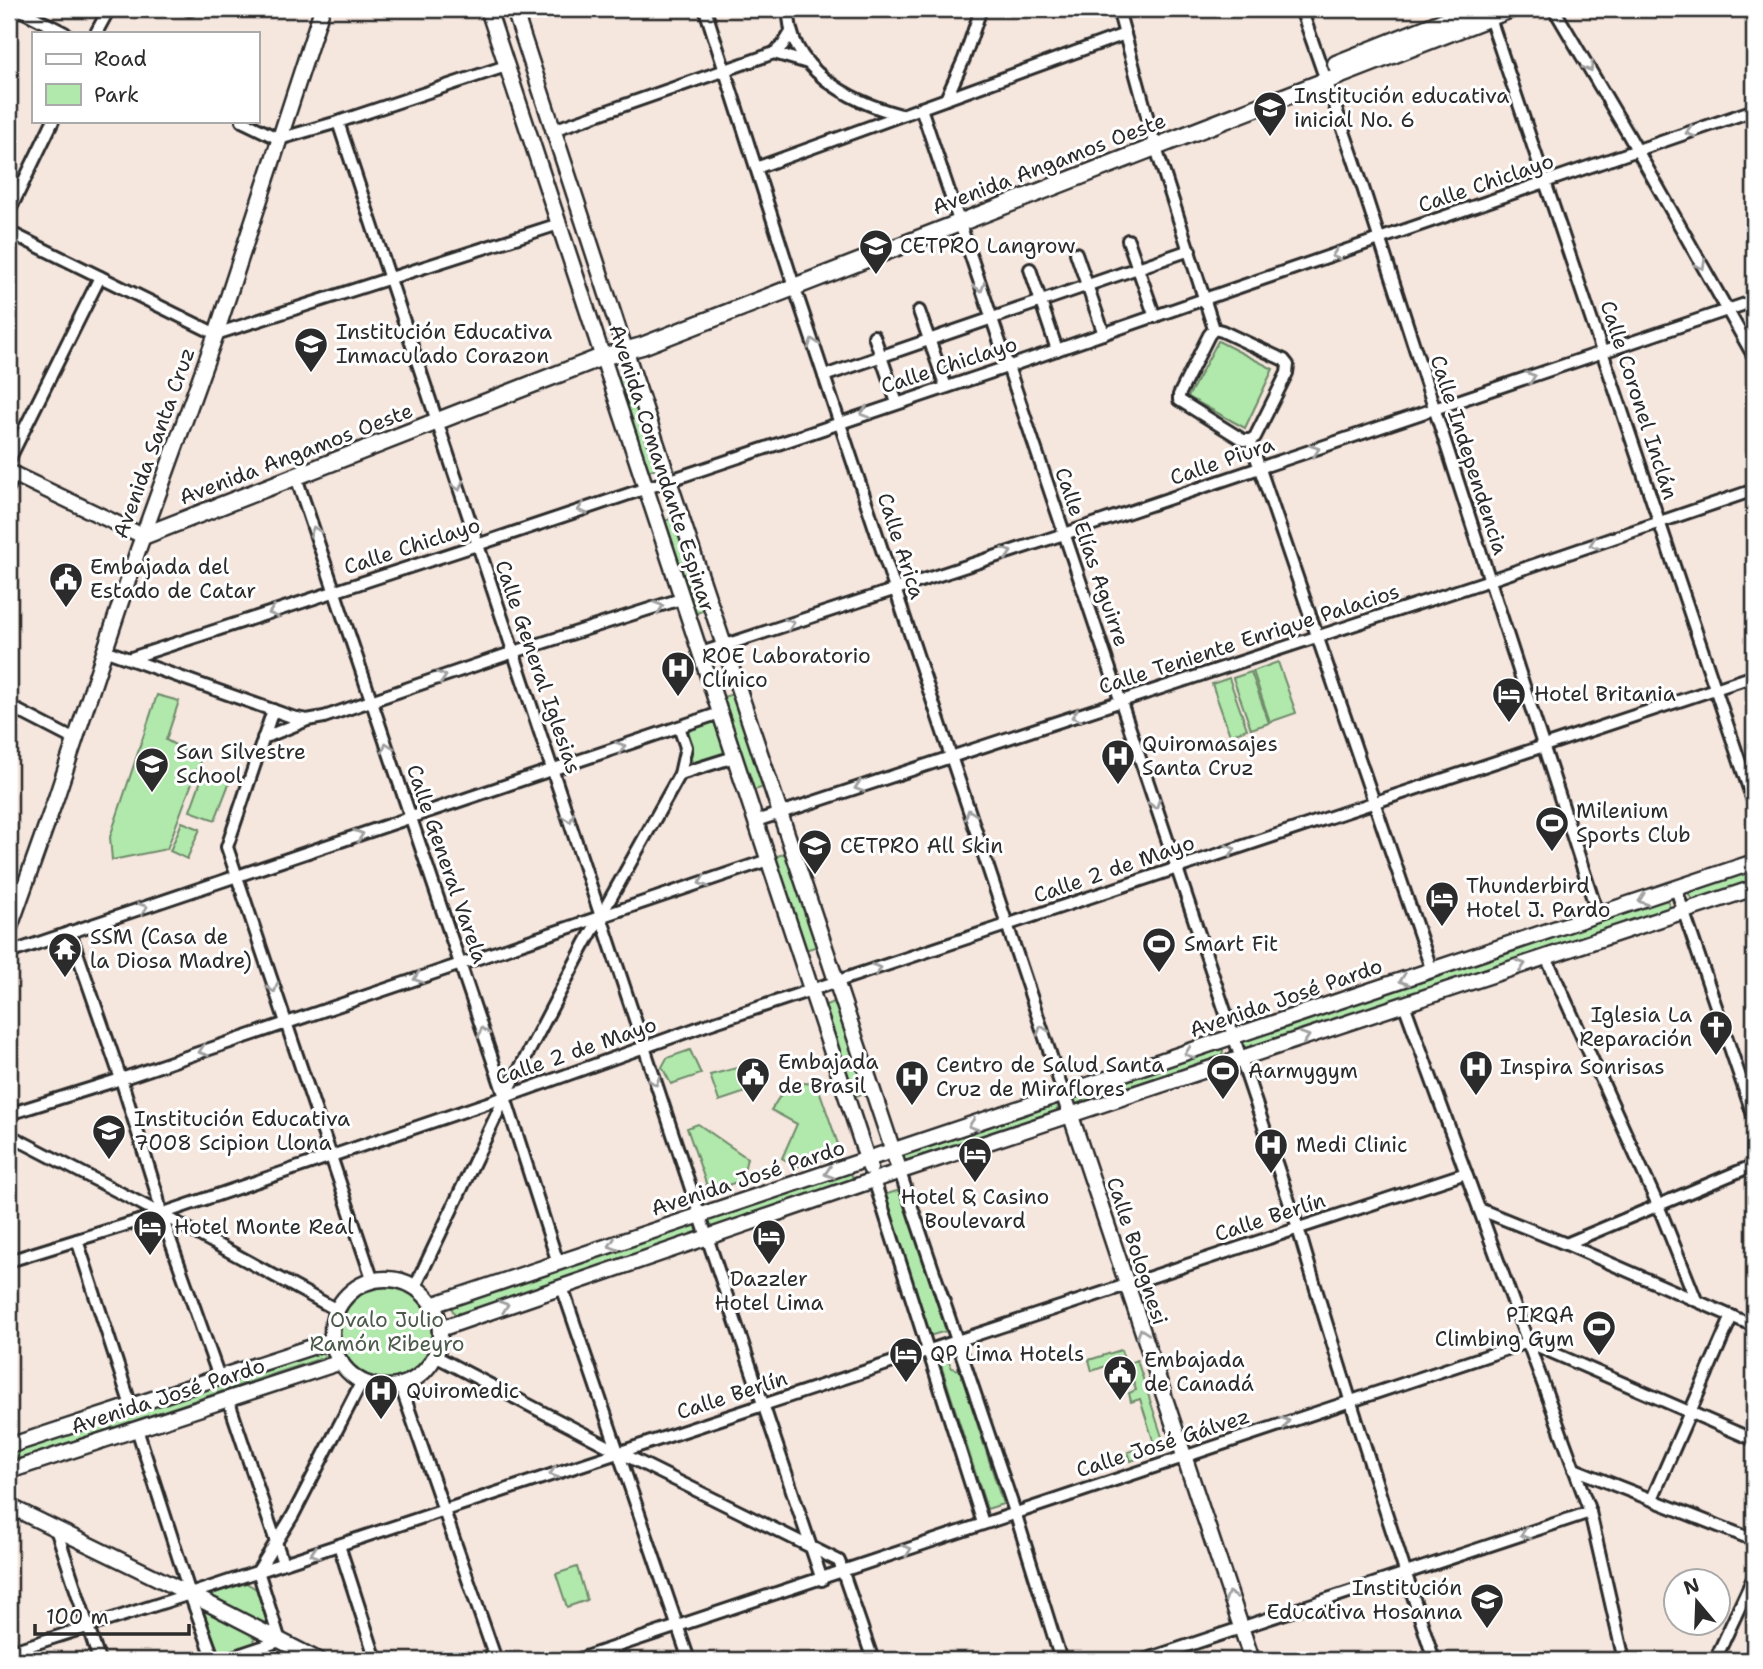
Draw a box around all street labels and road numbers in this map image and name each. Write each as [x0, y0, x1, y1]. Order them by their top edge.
street label: Avenida Angamos Oeste [928, 106, 1170, 222]
street label: Calle Chiclayo [1414, 147, 1558, 219]
street label: Calle Coronel Inclán [1594, 297, 1684, 503]
street label: Avenida Comandante Espinar [602, 321, 722, 615]
street label: Calle Chiclayo [877, 330, 1021, 400]
street label: Avenida Santa Cruz [106, 344, 202, 542]
street label: Calle Independencia [1423, 352, 1515, 558]
street label: Avenida Angamos Oeste [175, 396, 417, 512]
street label: Calle Piura [1166, 430, 1278, 492]
street label: Calle Elías Aguirre [1048, 464, 1136, 650]
street label: Calle Arica [871, 489, 931, 603]
street label: Calle Chiclayo [340, 511, 484, 581]
street label: Calle General Iglesias [488, 556, 588, 778]
street label: Calle Teniente Enrique Palacios [1095, 577, 1403, 701]
street label: Calle General Varela [400, 761, 494, 967]
street label: Calle 2 de Mayo [1030, 828, 1198, 910]
street label: Avenida José Pardo [1186, 952, 1386, 1044]
street label: Calle 2 de Mayo [492, 1010, 660, 1092]
street label: Avenida José Pardo [648, 1133, 848, 1223]
street label: Calle Bolognesi [1100, 1174, 1174, 1328]
street label: Calle Berlín [1211, 1186, 1329, 1248]
street label: Avenida José Pardo [68, 1351, 268, 1441]
street label: Calle Berlín [673, 1364, 791, 1426]
street label: Calle José Gálvez [1073, 1402, 1253, 1484]

